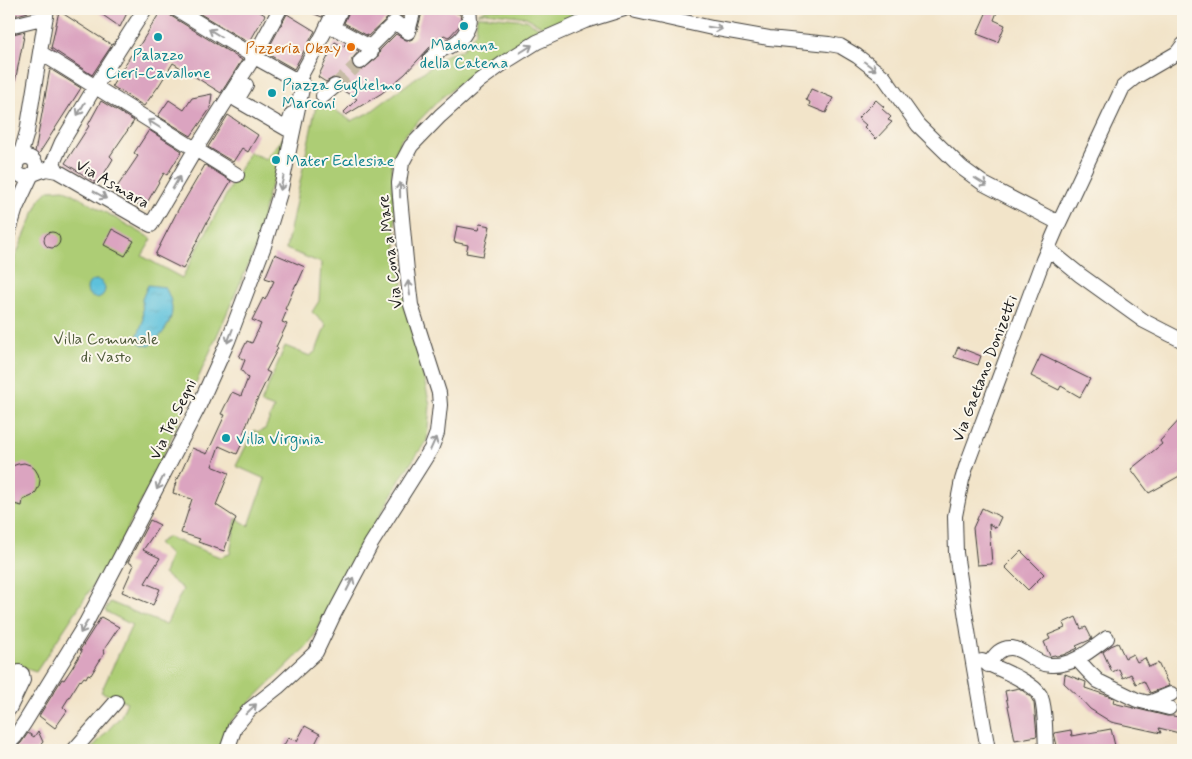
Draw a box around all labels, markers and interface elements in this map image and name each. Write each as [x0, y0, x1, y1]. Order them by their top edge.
marker: Madonna della Catena [458, 20, 470, 32]
one-way arrow [706, 24, 722, 34]
one-way arrow [208, 27, 222, 37]
marker: Palazzo Cieri-Cavallone [152, 31, 164, 43]
place label: Madonna della Catena [420, 35, 508, 74]
place label: Pizzeria Okay [245, 38, 341, 59]
marker: Pizzeria Okay [345, 41, 357, 53]
one-way arrow [519, 43, 533, 54]
place label: Palazzo Cieri-Cavallone [105, 45, 211, 84]
one-way arrow [863, 61, 877, 71]
place label: Piazza Guglielmo Marconi [282, 75, 401, 114]
marker: Piazza Guglielmo Marconi [266, 87, 278, 99]
one-way arrow [76, 102, 86, 116]
one-way arrow [147, 118, 161, 128]
place label: Mater Ecclesiae [286, 151, 394, 172]
marker: Mater Ecclesiae [270, 154, 282, 166]
street label: Via Asmara [72, 155, 153, 214]
one-way arrow [277, 174, 286, 190]
one-way arrow [171, 176, 181, 190]
one-way arrow [974, 178, 988, 188]
one-way arrow [395, 182, 404, 198]
one-way arrow [92, 191, 106, 201]
street label: Via Cona a Mare [373, 194, 408, 310]
one-way arrow [404, 280, 414, 296]
street label: Via Gaetano Donizetti [948, 292, 1023, 445]
one-way arrow [225, 328, 234, 344]
park label: Villa Comunale di Vasto [54, 329, 159, 368]
street label: Via Tre Segni [145, 376, 202, 463]
place label: Villa Virginia [236, 429, 324, 451]
marker: Villa Virginia [220, 432, 232, 444]
one-way arrow [428, 437, 438, 452]
one-way arrow [155, 475, 164, 490]
one-way arrow [346, 577, 355, 592]
one-way arrow [78, 619, 88, 633]
one-way arrow [245, 703, 258, 715]

